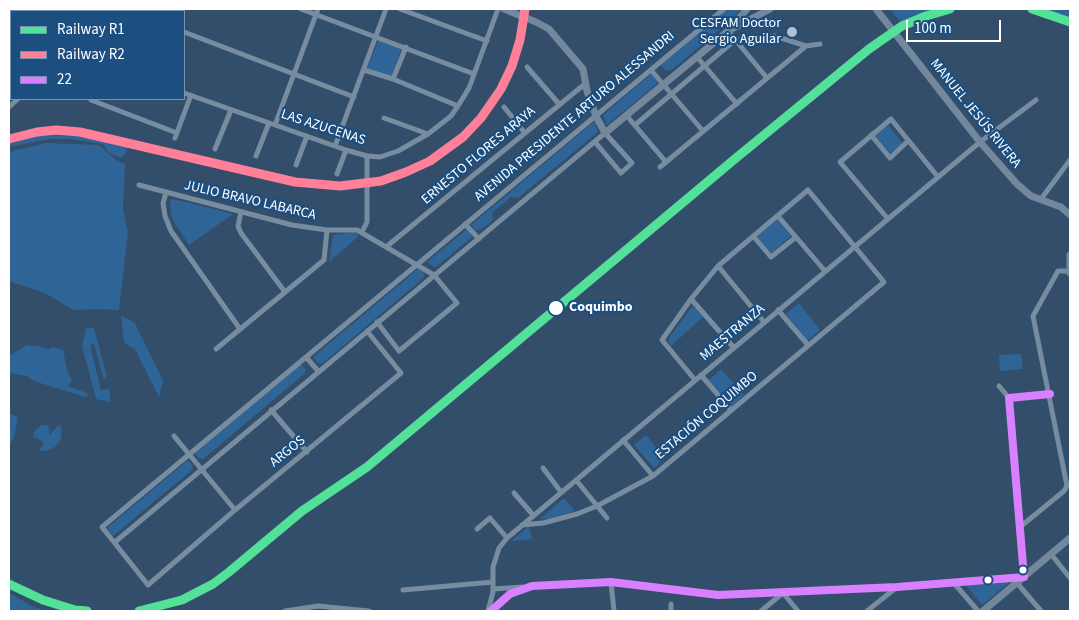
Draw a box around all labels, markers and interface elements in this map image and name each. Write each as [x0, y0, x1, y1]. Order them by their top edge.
legend [10, 10, 185, 100]
scale bar [909, 10, 1004, 42]
place label: CESFAM Doctor Sergio Aguilar [692, 16, 781, 48]
text: 100 m [914, 18, 952, 39]
text: Railway R1 [57, 19, 125, 40]
marker: CESFAM Doctor Sergio Aguilar [785, 25, 799, 39]
street label: AVENIDA PRESIDENTE ARTURO ALESSANDRI [471, 28, 679, 206]
text: Railway R2 [57, 44, 125, 65]
street label: MANUEL JESÚS RIVERA [926, 56, 1024, 172]
text: 22 [57, 69, 72, 90]
street label: ERNESTO FLORES ARAYA [419, 103, 539, 209]
street label: LAS AZUCENAS [278, 106, 368, 150]
street label: JULIO BRAVO LABARCA [182, 178, 318, 224]
marker: Coquimbo [547, 299, 565, 317]
place label: Coquimbo [569, 300, 633, 316]
street label: MAESTRANZA [697, 301, 769, 365]
street label: ESTACIÓN COQUIMBO [652, 368, 762, 464]
street label: ARGOS [267, 433, 309, 471]
unlabelled marker [1018, 565, 1028, 575]
unlabelled marker [983, 575, 993, 585]

